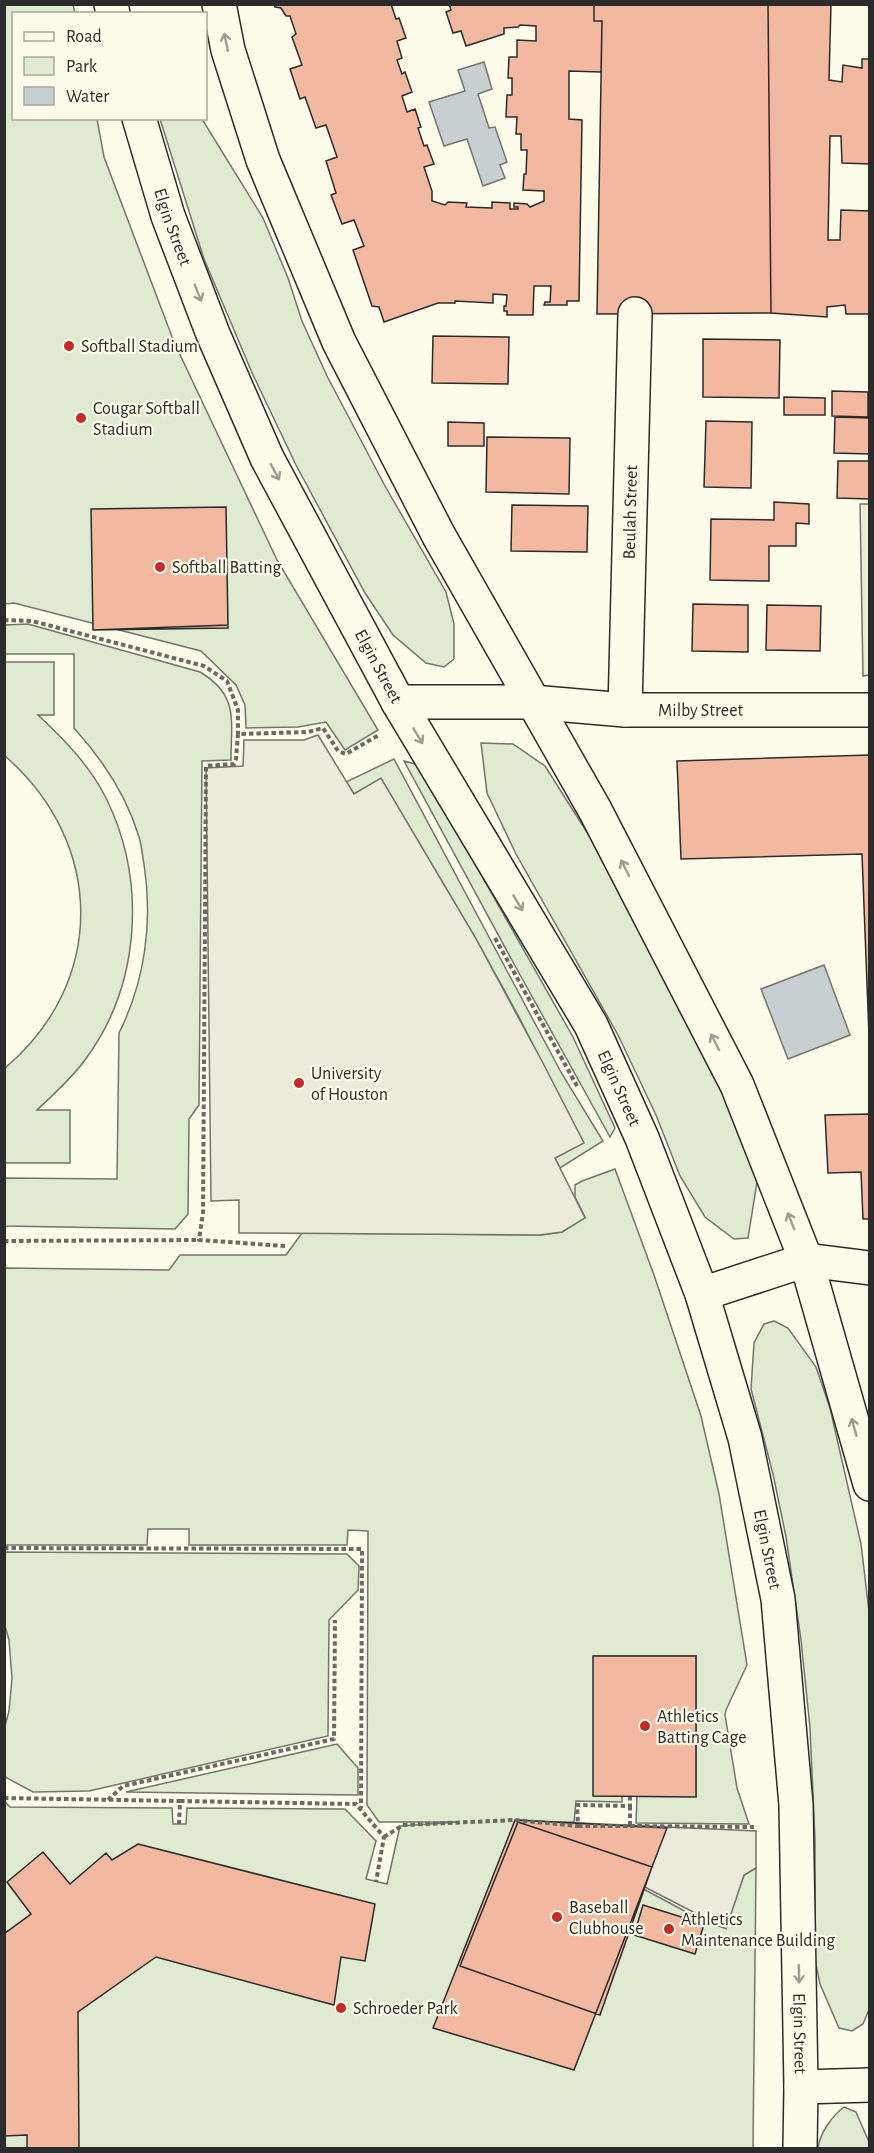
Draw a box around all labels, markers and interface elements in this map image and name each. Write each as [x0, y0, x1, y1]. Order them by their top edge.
legend [12, 12, 207, 120]
text: Road [66, 28, 102, 46]
one-way arrow [220, 32, 231, 52]
text: Park [66, 58, 98, 76]
text: Water [66, 88, 109, 106]
street label: Elgin Street [150, 186, 194, 269]
one-way arrow [193, 283, 204, 302]
place label: Softball Stadium [81, 338, 198, 356]
marker: Softball Stadium [62, 339, 76, 353]
place label: Cougar Softball Stadium [93, 400, 200, 439]
marker: Cougar Softball Stadium [74, 411, 88, 425]
one-way arrow [269, 463, 281, 480]
street label: Beulah Street [621, 464, 641, 560]
place label: Softball Batting [172, 559, 281, 577]
marker: Softball Batting [153, 560, 167, 574]
street label: Elgin Street [351, 627, 405, 707]
street label: Milby Street [658, 702, 743, 720]
one-way arrow [412, 727, 424, 744]
one-way arrow [619, 860, 630, 878]
one-way arrow [512, 894, 524, 911]
one-way arrow [708, 1033, 720, 1051]
street label: Elgin Street [594, 1048, 643, 1129]
place label: University of Houston [311, 1065, 388, 1104]
marker: University of Houston [292, 1076, 306, 1090]
one-way arrow [784, 1212, 795, 1231]
one-way arrow [847, 1418, 859, 1437]
street label: Elgin Street [750, 1508, 784, 1591]
place label: Athletics Batting Cage [657, 1708, 747, 1747]
marker: Athletics Batting Cage [638, 1719, 652, 1733]
place label: Baseball Clubhouse [569, 1899, 644, 1938]
marker: Baseball Clubhouse [550, 1910, 564, 1924]
place label: Athletics Maintenance Building [681, 1911, 835, 1950]
marker: Athletics Maintenance Building [662, 1922, 676, 1936]
one-way arrow [793, 1963, 805, 1983]
street label: Elgin Street [789, 1993, 809, 2074]
place label: Schroeder Park [353, 2000, 458, 2018]
marker: Schroeder Park [334, 2001, 348, 2015]

